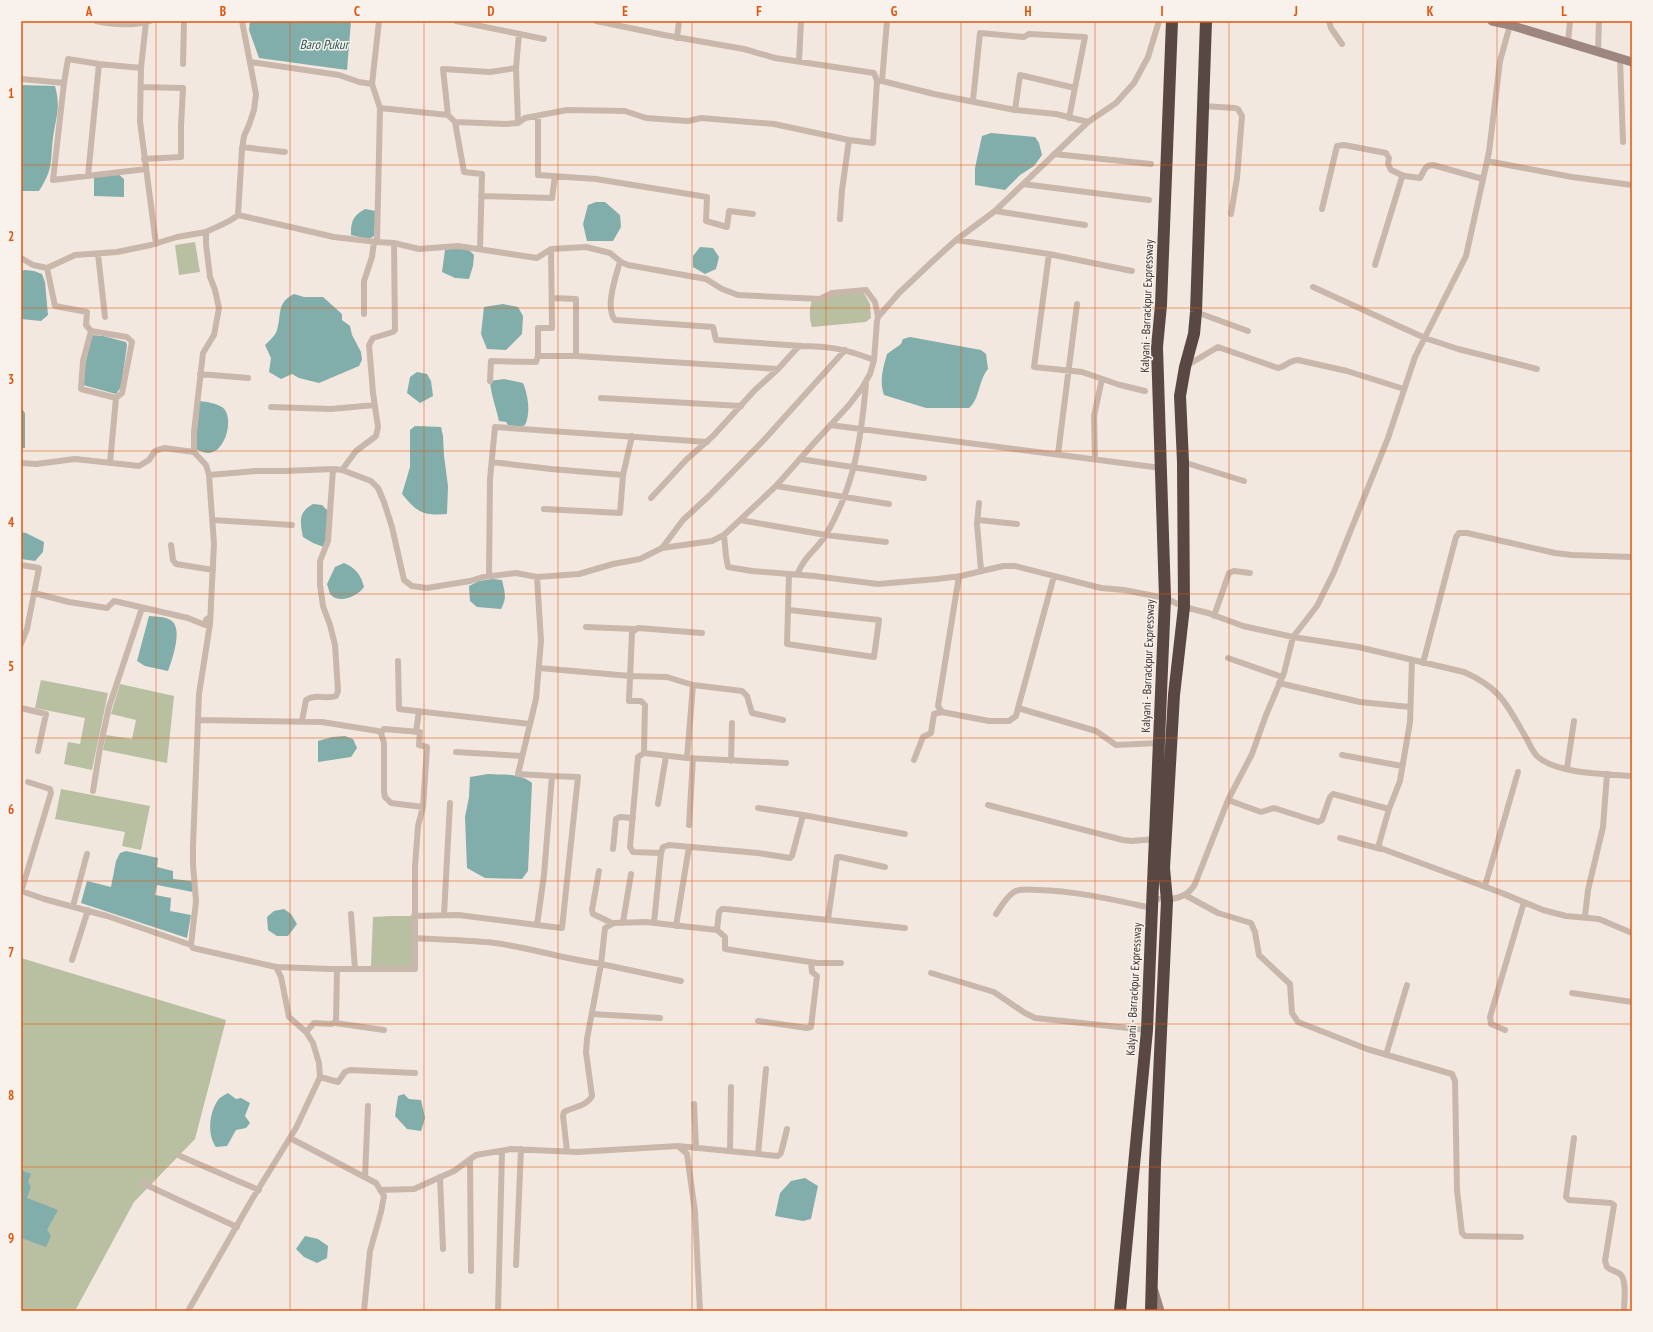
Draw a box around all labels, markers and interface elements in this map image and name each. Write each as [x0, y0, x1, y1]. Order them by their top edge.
text: A [85, 3, 93, 20]
text: B [220, 3, 226, 20]
text: C [354, 3, 360, 20]
text: D [488, 3, 495, 20]
text: E [622, 3, 628, 20]
text: F [756, 3, 762, 20]
text: G [891, 3, 898, 20]
text: H [1025, 3, 1032, 20]
text: I [1160, 3, 1164, 20]
text: J [1293, 3, 1298, 20]
text: K [1427, 3, 1434, 20]
text: L [1561, 3, 1567, 20]
water label: Baro Pukur [300, 36, 351, 53]
text: 1 [8, 85, 14, 102]
text: 2 [8, 228, 14, 245]
street label: Kalyani - Barrackpur Expressway [1137, 239, 1156, 373]
text: 3 [8, 371, 14, 388]
text: 4 [8, 514, 15, 531]
street label: Kalyani - Barrackpur Expressway [1138, 599, 1157, 733]
text: 5 [8, 658, 14, 675]
text: 6 [8, 801, 14, 818]
street label: Kalyani - Barrackpur Expressway [1123, 922, 1145, 1056]
text: 7 [8, 944, 14, 961]
text: 8 [8, 1087, 14, 1104]
text: 9 [8, 1230, 14, 1247]

